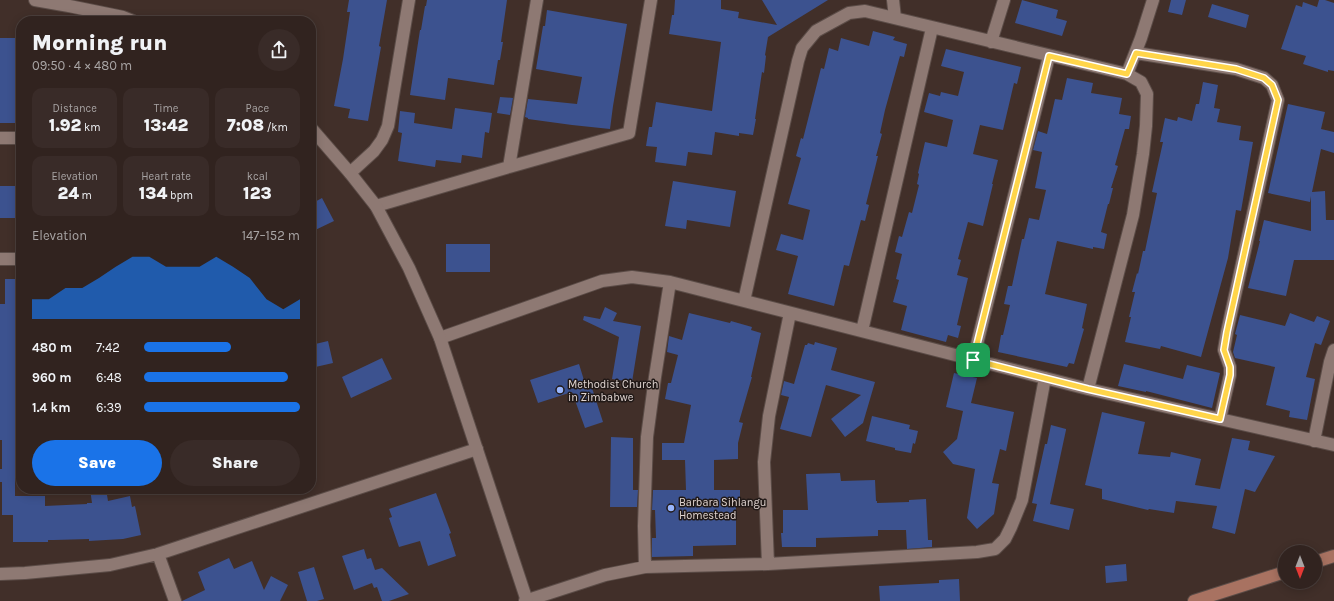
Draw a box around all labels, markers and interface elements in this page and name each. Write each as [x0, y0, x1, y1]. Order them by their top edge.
button: share [258, 29, 300, 71]
text: Morning run [32, 30, 167, 56]
text: 09:50 · 4 × 480 m [32, 58, 132, 73]
text: Distance [52, 102, 97, 115]
text: Time [154, 102, 178, 115]
text: Pace [246, 102, 269, 115]
text: 1.92 [49, 115, 81, 135]
text: 13:42 [144, 115, 188, 135]
text: 7:08 [227, 115, 264, 135]
text: km [81, 121, 100, 134]
text: /km [264, 121, 288, 134]
text: Elevation [51, 170, 98, 183]
text: Heart rate [141, 170, 191, 183]
text: kcal [247, 170, 268, 183]
text: 24 [57, 183, 79, 203]
text: 134 [139, 183, 167, 203]
text: 123 [243, 183, 272, 203]
text: m [79, 189, 92, 202]
text: bpm [167, 189, 193, 202]
text: Elevation [32, 228, 87, 243]
text: 147–152 m [242, 228, 300, 243]
text: 480 m [32, 340, 72, 355]
text: 7:42 [96, 340, 120, 355]
pin [956, 343, 990, 377]
icon: arrive [962, 349, 984, 371]
text: 960 m [32, 370, 72, 385]
text: 6:48 [96, 370, 122, 385]
place label: Methodist Church in Zimbabwe [568, 378, 658, 404]
marker: Methodist Church in Zimbabwe [555, 385, 565, 395]
text: 1.4 km [32, 400, 70, 415]
text: 6:39 [96, 400, 122, 415]
button: Save [32, 440, 162, 486]
button: Share [170, 440, 300, 486]
place label: Barbara Sihlangu Homestead [679, 496, 766, 522]
marker: Barbara Sihlangu Homestead [666, 503, 676, 513]
north arrow [1278, 545, 1322, 589]
map controls [1278, 545, 1322, 589]

